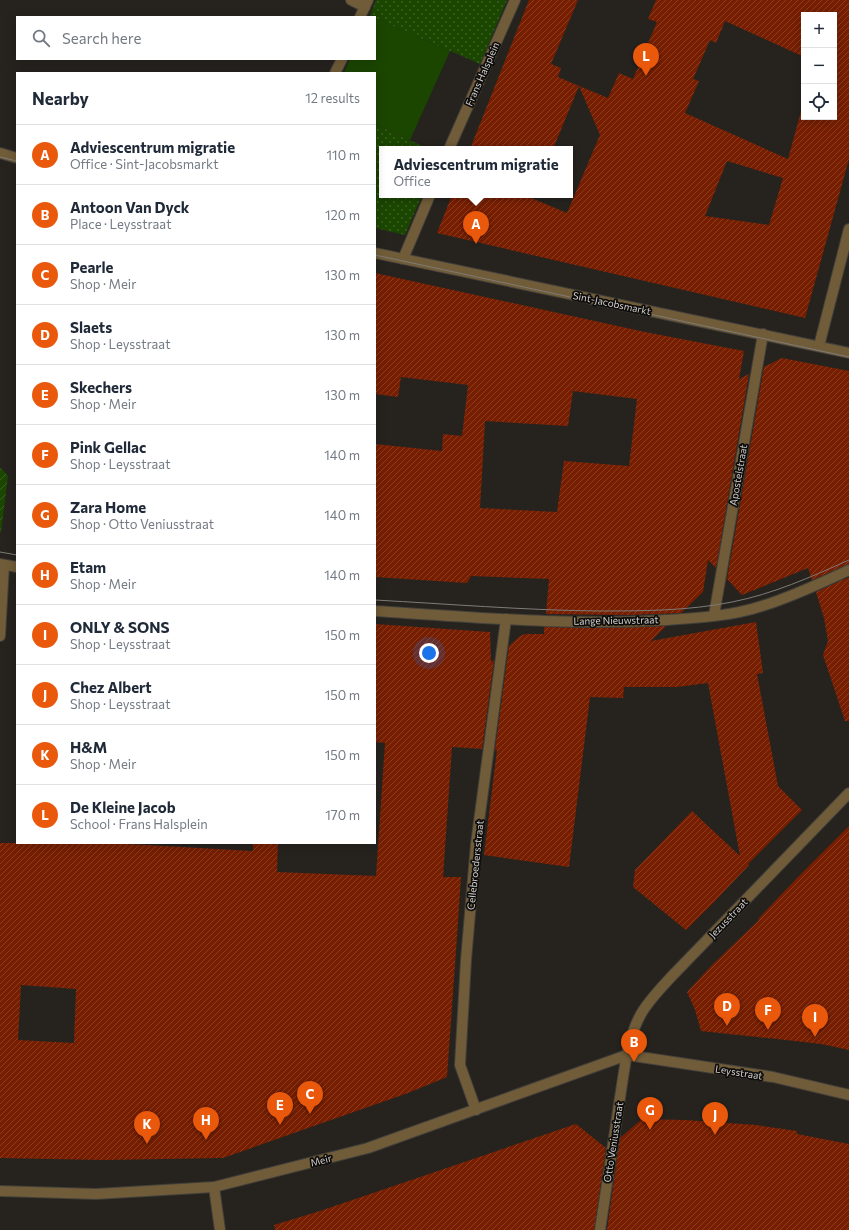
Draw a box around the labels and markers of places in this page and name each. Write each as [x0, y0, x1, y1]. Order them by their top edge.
pin: L [633, 43, 659, 76]
pin: A [463, 211, 489, 244]
pin: D [714, 993, 740, 1026]
pin: F [755, 997, 781, 1030]
pin: I [802, 1004, 828, 1037]
pin: B [621, 1029, 647, 1062]
pin: C [297, 1081, 323, 1114]
pin: E [267, 1092, 293, 1125]
pin: G [637, 1097, 663, 1130]
pin: J [702, 1102, 728, 1135]
pin: H [193, 1107, 219, 1140]
pin: K [134, 1111, 160, 1144]

